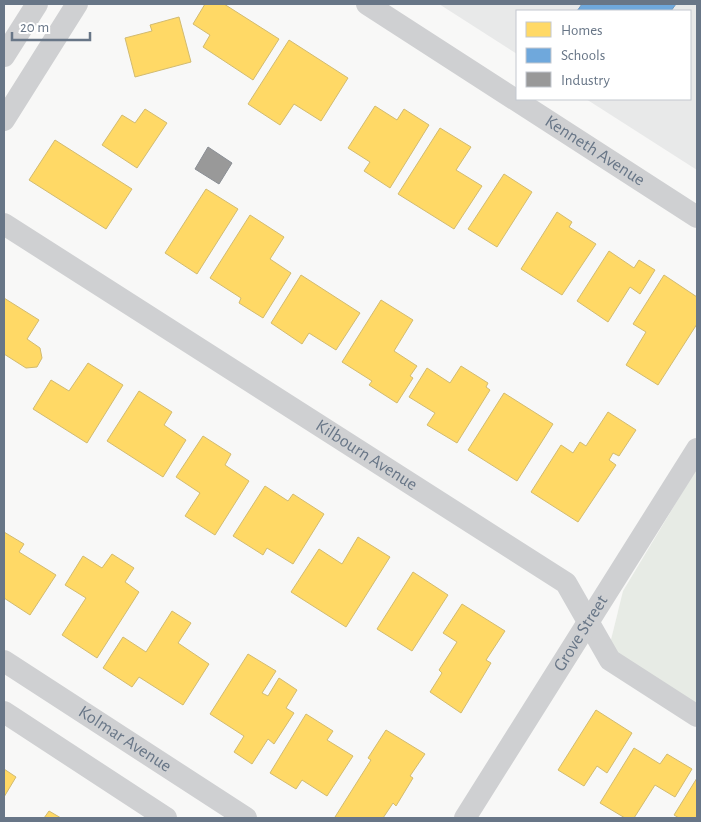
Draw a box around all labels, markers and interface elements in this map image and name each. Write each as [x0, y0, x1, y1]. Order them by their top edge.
scale bar [12, 10, 90, 42]
legend [516, 10, 691, 100]
text: 20 m [20, 20, 49, 35]
text: Homes [561, 23, 603, 38]
text: Schools [561, 48, 605, 63]
text: Industry [561, 73, 610, 88]
street label: Kenneth Avenue [541, 112, 648, 190]
street label: Kilbourn Avenue [312, 417, 420, 494]
street label: Grove Street [551, 592, 612, 675]
street label: Kolmar Avenue [75, 703, 174, 776]

